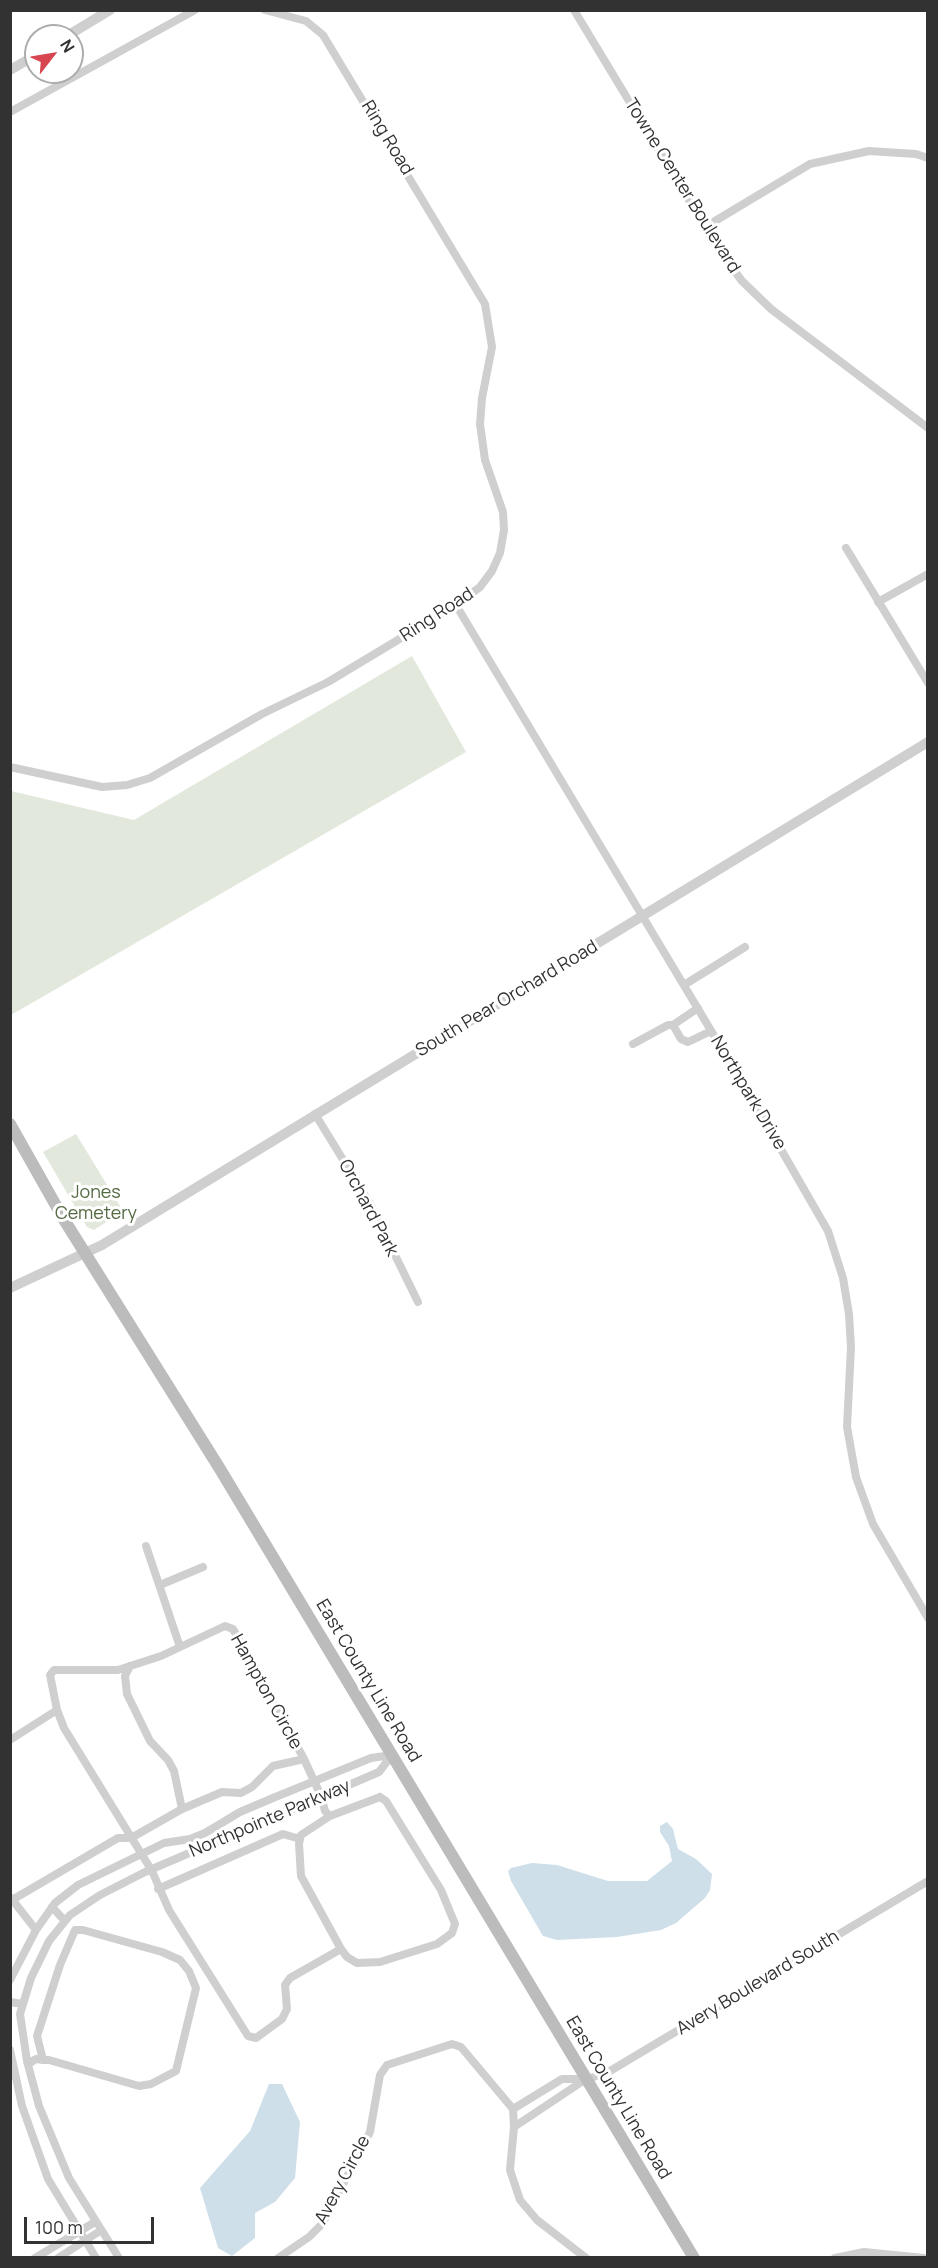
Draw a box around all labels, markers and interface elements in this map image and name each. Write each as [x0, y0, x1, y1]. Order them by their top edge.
north arrow [24, 24, 84, 84]
text: N [55, 35, 80, 56]
street label: Towne Center Boulevard [619, 95, 745, 277]
street label: Ring Road [356, 97, 418, 179]
street label: Ring Road [396, 583, 478, 647]
street label: South Pear Orchard Road [412, 936, 602, 1062]
street label: Northpark Drive [705, 1032, 791, 1154]
street label: Orchard Park [333, 1156, 403, 1260]
park label: Jones Cemetery [55, 1182, 137, 1224]
street label: East County Line Road [311, 1596, 425, 1766]
street label: Hampton Circle [226, 1631, 306, 1753]
street label: Northpointe Parkway [186, 1775, 354, 1863]
street label: Avery Boulevard South [673, 1926, 843, 2040]
street label: East County Line Road [561, 2013, 675, 2183]
street label: Avery Circle [311, 2132, 375, 2228]
scale bar [27, 2205, 158, 2243]
text: 100 m [35, 2215, 83, 2239]

